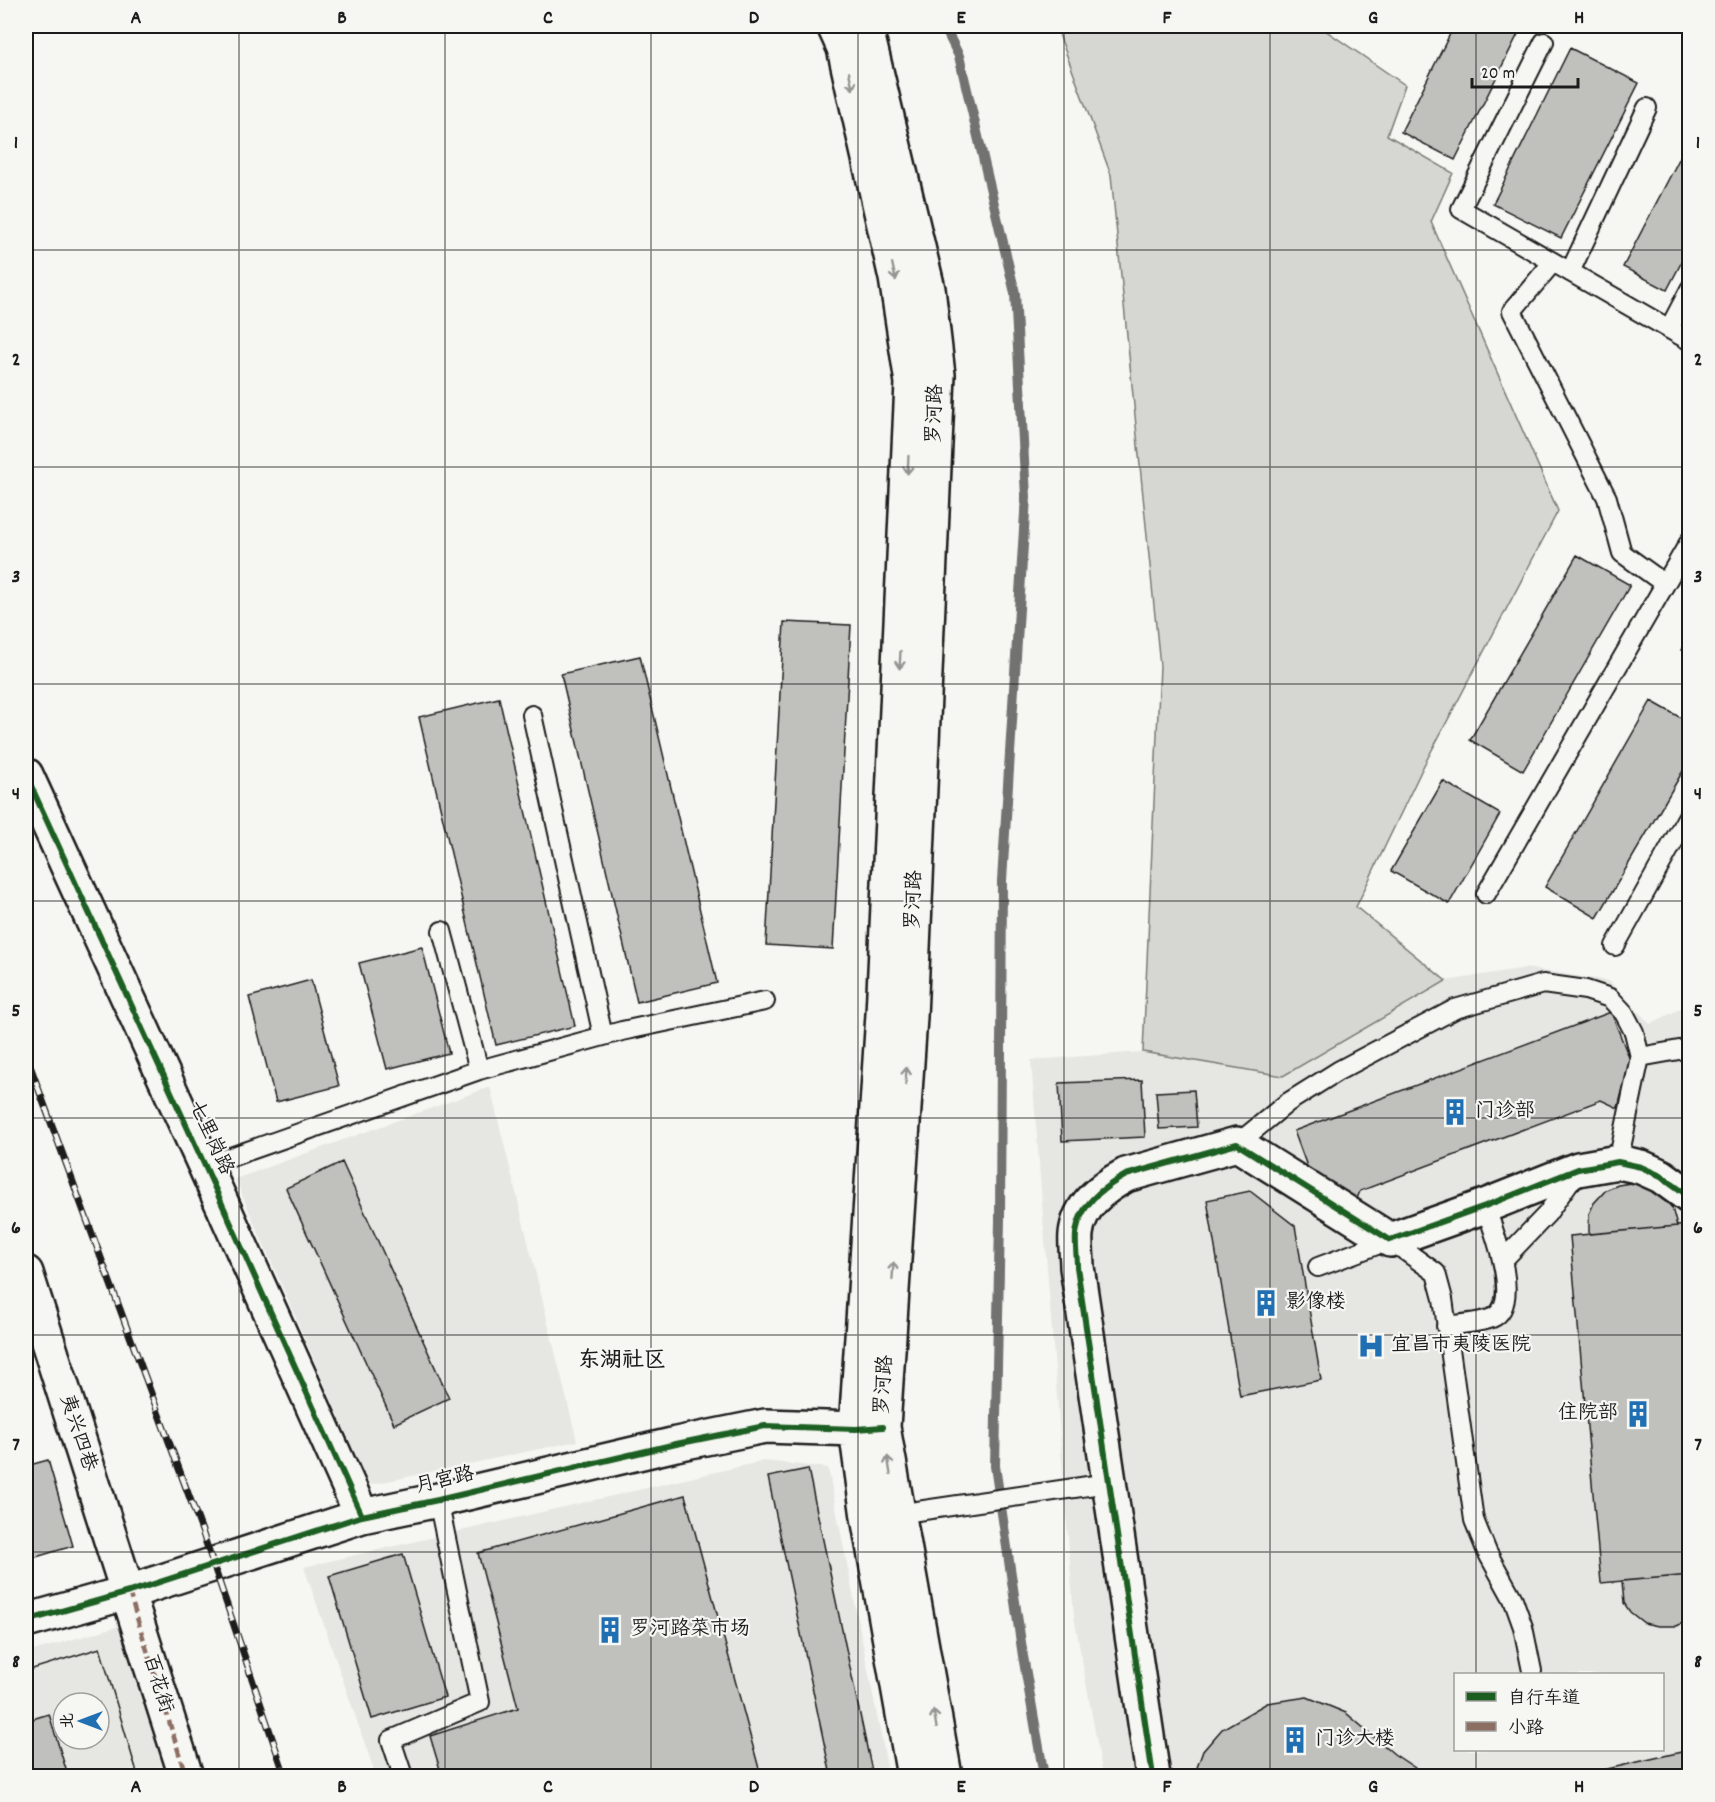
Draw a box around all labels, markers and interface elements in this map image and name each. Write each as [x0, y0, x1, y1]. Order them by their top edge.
text: A [131, 5, 142, 33]
text: B [337, 5, 347, 33]
text: C [543, 5, 553, 33]
text: D [749, 5, 760, 33]
text: E [956, 5, 966, 33]
text: F [1163, 5, 1173, 33]
text: G [1368, 5, 1378, 33]
text: H [1574, 5, 1584, 33]
scale bar [1472, 51, 1578, 89]
text: 20 m [1481, 62, 1515, 87]
one-way arrow [846, 71, 857, 91]
text: 1 [14, 130, 18, 158]
text: 1 [1696, 130, 1700, 158]
one-way arrow [889, 261, 900, 281]
text: 2 [12, 347, 20, 375]
text: 2 [1694, 347, 1702, 375]
street label: 罗河路 [921, 383, 951, 444]
one-way arrow [903, 454, 914, 474]
text: 3 [12, 564, 20, 592]
text: 3 [1694, 564, 1702, 592]
one-way arrow [894, 649, 905, 669]
text: 4 [12, 781, 20, 809]
text: 4 [1694, 781, 1702, 809]
street label: 罗河路 [900, 869, 930, 930]
text: 5 [11, 998, 21, 1026]
text: 5 [1693, 998, 1703, 1026]
one-way arrow [901, 1067, 912, 1087]
street label: 七里岗路 [180, 1096, 240, 1181]
building icon: 门诊部 [1440, 1097, 1470, 1127]
place label: 门诊部 [1475, 1098, 1535, 1126]
text: 6 [11, 1215, 21, 1243]
text: 6 [1693, 1215, 1703, 1243]
one-way arrow [888, 1261, 899, 1281]
building icon: 影像楼 [1251, 1288, 1281, 1318]
place label: 影像楼 [1286, 1289, 1346, 1317]
hospital icon: 宜昌市夷陵医院 [1356, 1331, 1386, 1361]
place label: 宜昌市夷陵医院 [1391, 1332, 1531, 1360]
district label: 东湖社区 [578, 1346, 666, 1377]
street label: 罗河路 [869, 1353, 901, 1416]
street label: 夷兴四巷 [51, 1391, 103, 1476]
building icon: 住院部 [1623, 1399, 1653, 1429]
place label: 住院部 [1558, 1400, 1618, 1428]
text: 7 [12, 1432, 20, 1460]
text: 7 [1694, 1432, 1702, 1460]
one-way arrow [883, 1456, 894, 1475]
street label: 月宫路 [413, 1460, 478, 1501]
building icon: 罗河路菜市场 [595, 1615, 625, 1645]
place label: 罗河路菜市场 [630, 1616, 750, 1644]
text: 8 [12, 1649, 20, 1677]
text: 8 [1694, 1649, 1702, 1677]
street label: 百花街 [135, 1651, 179, 1717]
legend [1454, 1673, 1664, 1751]
text: 自行车道 [1508, 1687, 1580, 1712]
north arrow [51, 1691, 111, 1751]
one-way arrow [929, 1710, 940, 1729]
text: 北 [57, 1713, 80, 1729]
text: 小路 [1508, 1717, 1544, 1742]
building icon: 门诊大楼 [1280, 1725, 1310, 1755]
place label: 门诊大楼 [1315, 1726, 1395, 1754]
text: A [131, 1774, 142, 1802]
text: B [337, 1774, 347, 1802]
text: C [543, 1774, 553, 1802]
text: D [749, 1774, 760, 1802]
text: E [956, 1774, 966, 1802]
text: F [1163, 1774, 1173, 1802]
text: G [1368, 1774, 1378, 1802]
text: H [1574, 1774, 1584, 1802]

